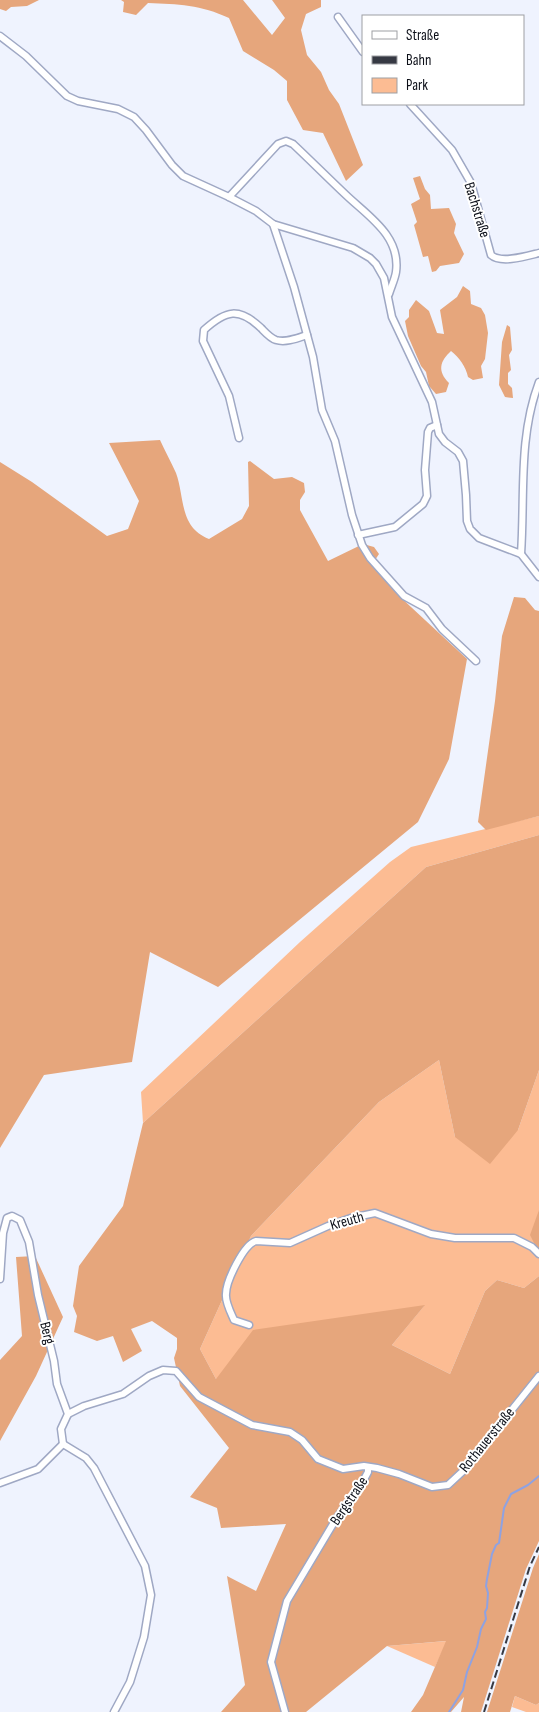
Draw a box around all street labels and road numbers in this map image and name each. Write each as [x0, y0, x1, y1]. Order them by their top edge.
street label: Bachstraße [460, 180, 494, 240]
street label: Kreuth [328, 1207, 366, 1235]
street label: Berg [35, 1320, 59, 1346]
street label: Rothauerstraße [455, 1404, 519, 1476]
street label: Bergstraße [326, 1473, 372, 1529]

